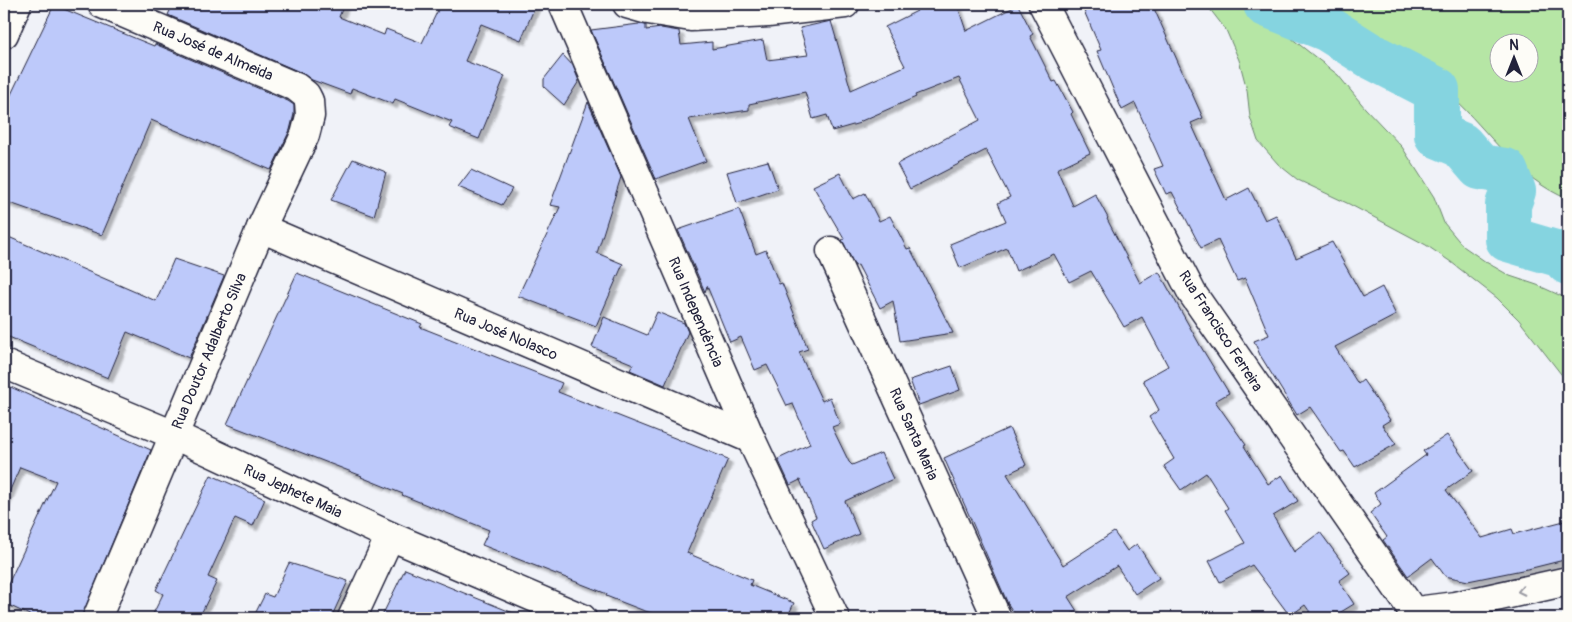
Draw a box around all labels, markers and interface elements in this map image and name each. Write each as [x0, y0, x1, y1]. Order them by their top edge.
street label: Rua José de Almeida [150, 18, 276, 85]
north arrow [1490, 32, 1540, 82]
text: N [1509, 37, 1519, 54]
street label: Rua Independência [664, 254, 727, 370]
street label: Rua Francisco Ferreira [1174, 267, 1267, 395]
street label: Rua Doutor Adalberto Silva [168, 270, 251, 432]
street label: Rua José Nolasco [451, 304, 560, 365]
street label: Rua Santa Maria [885, 385, 942, 483]
street label: Rua Jephete Maia [240, 460, 345, 523]
one-way arrow [1516, 586, 1525, 596]

